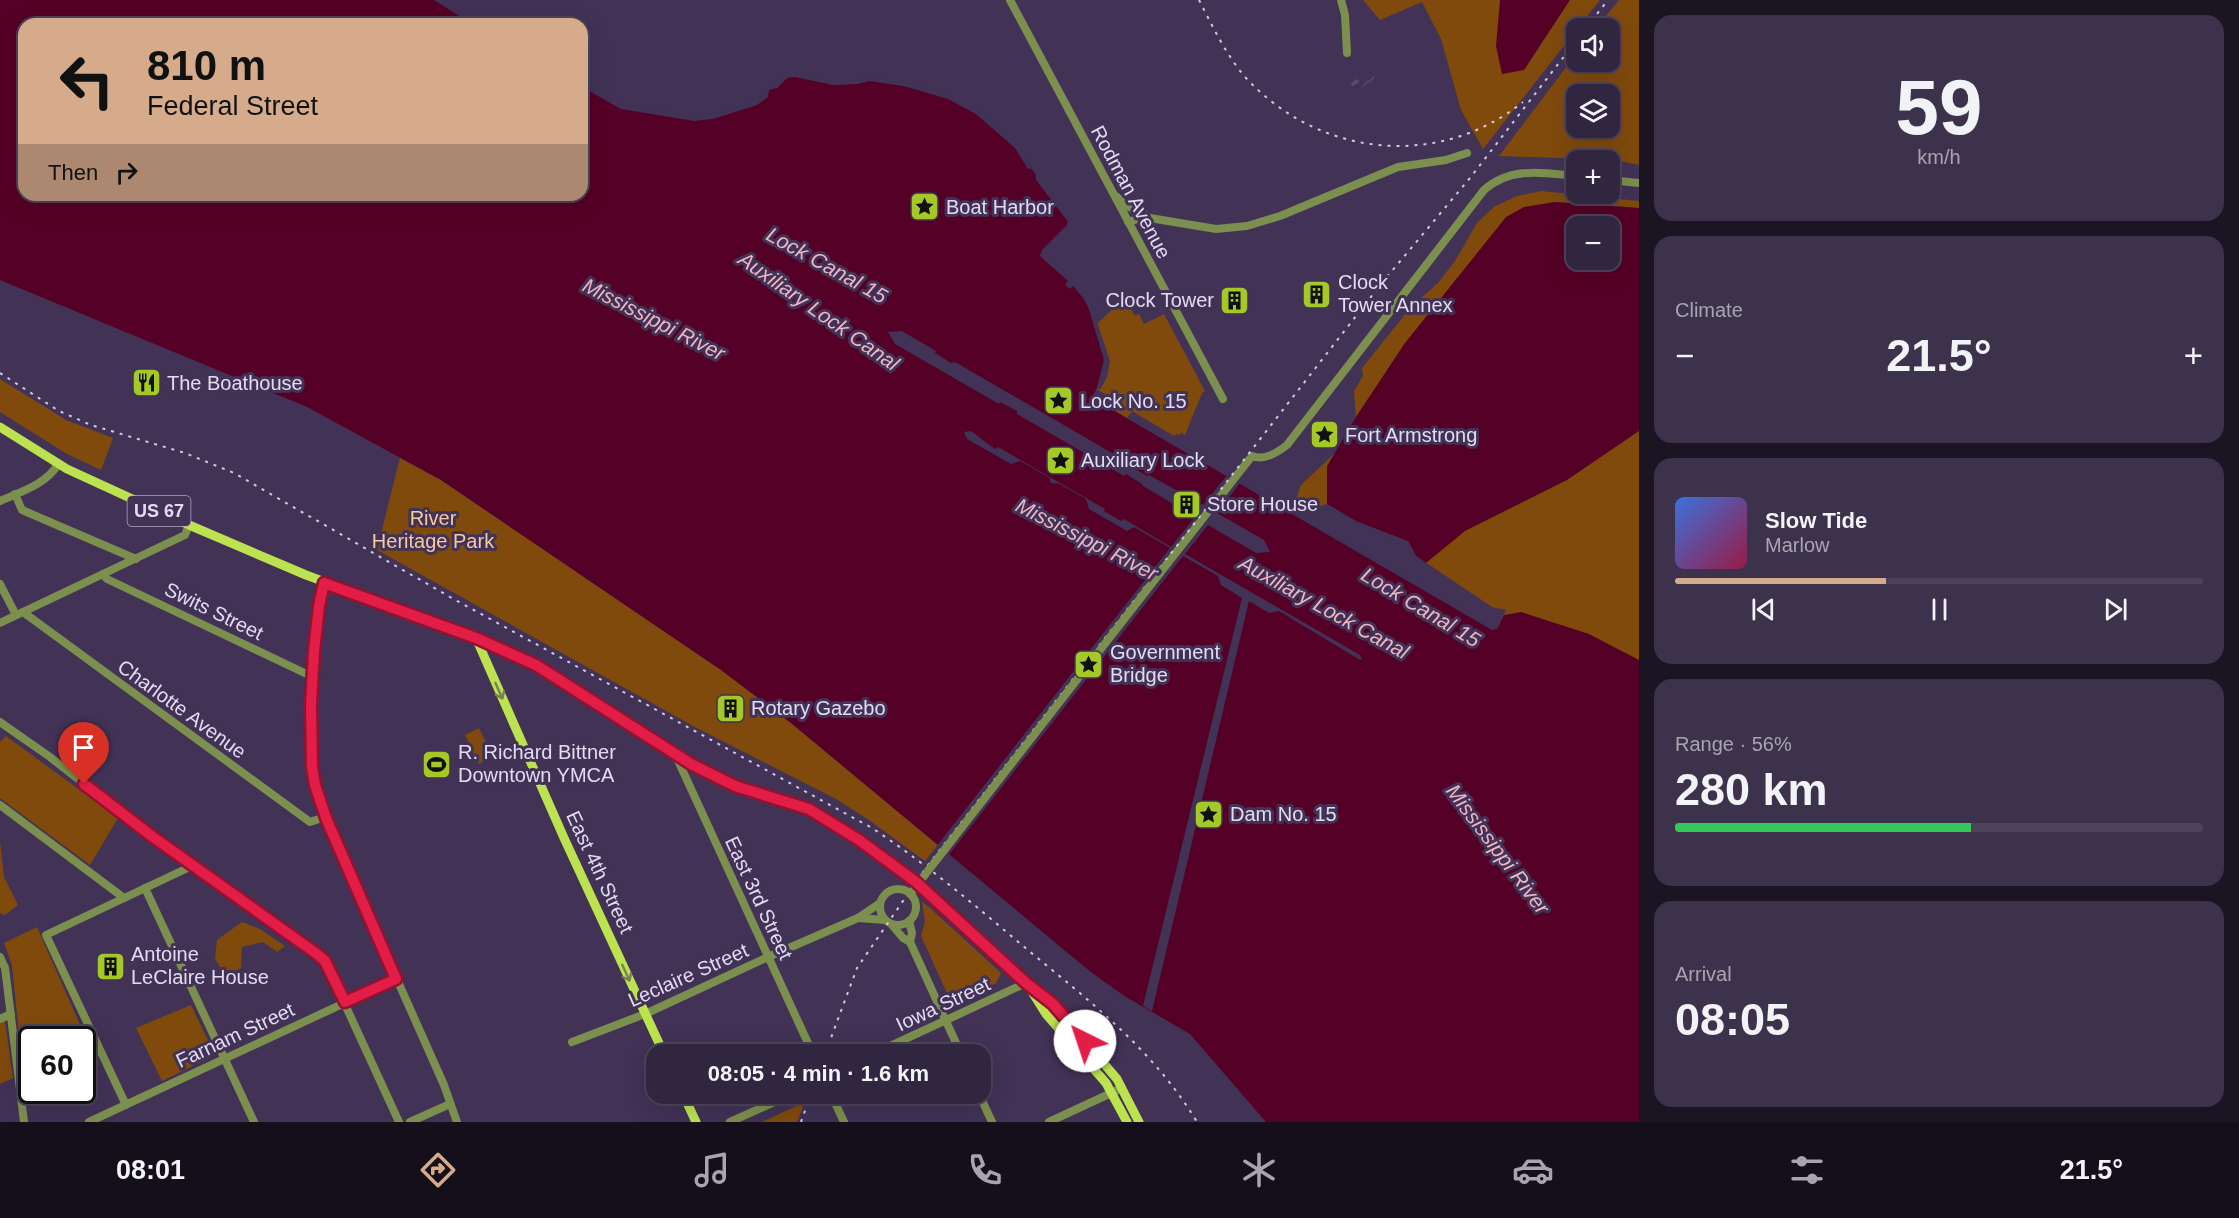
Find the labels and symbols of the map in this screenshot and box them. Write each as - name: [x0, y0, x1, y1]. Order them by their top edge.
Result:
- street label: Rodman Avenue: [1087, 122, 1175, 262]
- place icon: Boat Harbor: [909, 191, 941, 223]
- place label: Boat Harbor: [946, 196, 1054, 218]
- water label: Lock Canal 15: [763, 222, 892, 308]
- water label: Auxiliary Lock Canal: [733, 246, 905, 376]
- place label: Clock Tower Annex: [1338, 271, 1453, 316]
- water label: Mississippi River: [579, 273, 730, 365]
- building icon: Clock Tower Annex: [1301, 278, 1333, 310]
- building icon: Clock Tower: [1219, 284, 1251, 316]
- place label: Clock Tower: [1105, 289, 1214, 311]
- restaurant icon: The Boathouse: [130, 367, 162, 399]
- place label: The Boathouse: [167, 372, 303, 394]
- place icon: Lock No. 15: [1043, 385, 1075, 417]
- place label: Lock No. 15: [1080, 390, 1187, 412]
- place icon: Fort Armstrong: [1308, 419, 1340, 451]
- place label: Fort Armstrong: [1345, 424, 1477, 446]
- place icon: Auxiliary Lock: [1044, 444, 1076, 476]
- place label: Auxiliary Lock: [1081, 449, 1205, 471]
- building icon: Store House: [1170, 488, 1202, 520]
- water label: Mississippi River: [1012, 493, 1163, 585]
- place label: Store House: [1207, 493, 1318, 515]
- road number: US 67: [128, 496, 190, 526]
- park label: River Heritage Park: [372, 507, 495, 552]
- water label: Auxiliary Lock Canal: [1233, 550, 1414, 664]
- water label: Lock Canal 15: [1358, 563, 1485, 652]
- street label: Swits Street: [161, 578, 267, 644]
- place label: Government Bridge: [1110, 641, 1220, 686]
- place icon: Government Bridge: [1073, 648, 1105, 680]
- street label: Charlotte Avenue: [114, 655, 250, 763]
- one-way arrow: [494, 682, 506, 700]
- building icon: Rotary Gazebo: [714, 692, 746, 724]
- place label: Rotary Gazebo: [751, 697, 886, 719]
- pin: [58, 722, 109, 784]
- place label: R. Richard Bittner Downtown YMCA: [458, 741, 616, 786]
- sports icon: R. Richard Bittner Downtown YMCA: [421, 748, 453, 780]
- water label: Mississippi River: [1442, 780, 1555, 919]
- place icon: Dam No. 15: [1193, 798, 1225, 830]
- place label: Dam No. 15: [1230, 803, 1337, 825]
- street label: East 4th Street: [562, 807, 638, 937]
- street label: East 3rd Street: [721, 833, 797, 963]
- street label: Leclaire Street: [625, 939, 752, 1011]
- place label: Antoine LeClaire House: [131, 943, 269, 988]
- building icon: Antoine LeClaire House: [94, 950, 126, 982]
- one-way arrow: [621, 963, 632, 981]
- street label: Iowa Street: [893, 972, 994, 1035]
- street label: Farnam Street: [172, 998, 298, 1072]
- position arrow: [1053, 1009, 1117, 1073]
- speed limit sign: 60: [18, 1026, 96, 1104]

